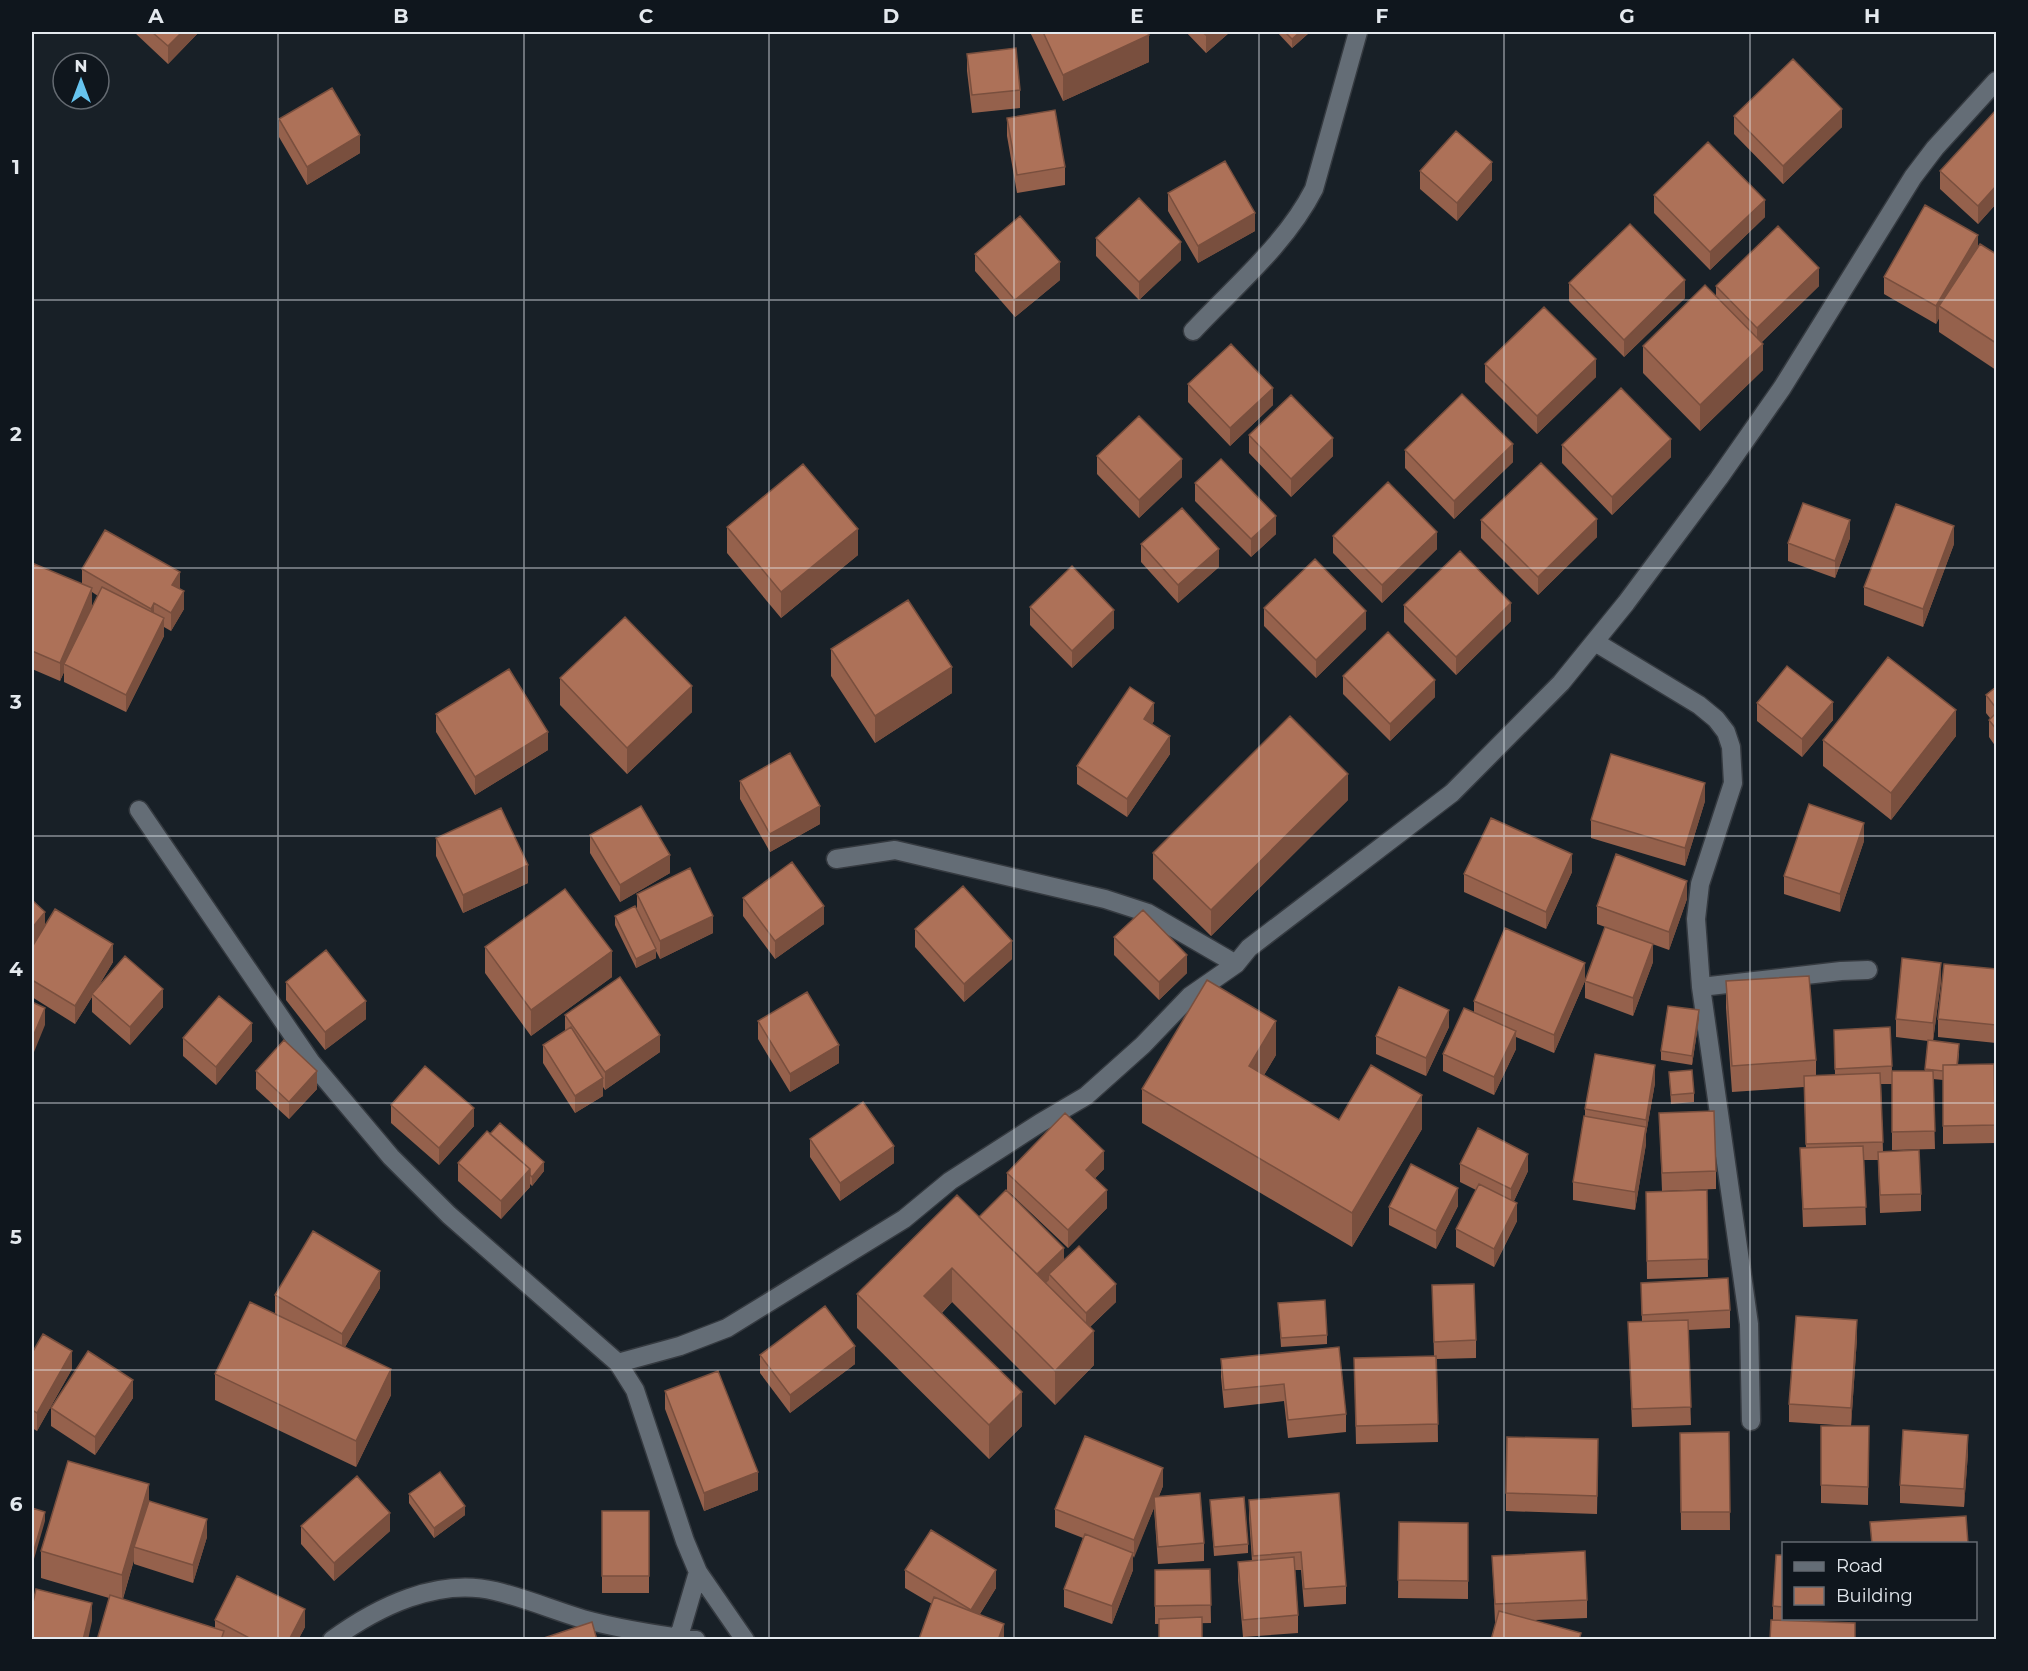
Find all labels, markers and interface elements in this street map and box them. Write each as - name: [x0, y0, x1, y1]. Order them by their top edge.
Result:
- text: A: [147, 4, 164, 28]
- text: B: [393, 4, 409, 28]
- text: C: [639, 4, 654, 28]
- text: D: [883, 4, 899, 28]
- text: E: [1130, 4, 1144, 28]
- text: F: [1376, 4, 1389, 28]
- text: G: [1619, 4, 1635, 28]
- text: H: [1864, 4, 1880, 28]
- north arrow: [51, 51, 111, 111]
- text: N: [75, 57, 87, 76]
- text: 1: [12, 155, 20, 179]
- text: 2: [10, 422, 22, 446]
- text: 3: [9, 690, 22, 714]
- text: 4: [9, 957, 23, 981]
- text: 5: [10, 1225, 22, 1249]
- text: 6: [10, 1492, 23, 1516]
- legend: [1782, 1542, 1977, 1620]
- text: Road: [1836, 1555, 1883, 1577]
- text: Building: [1836, 1585, 1913, 1607]

